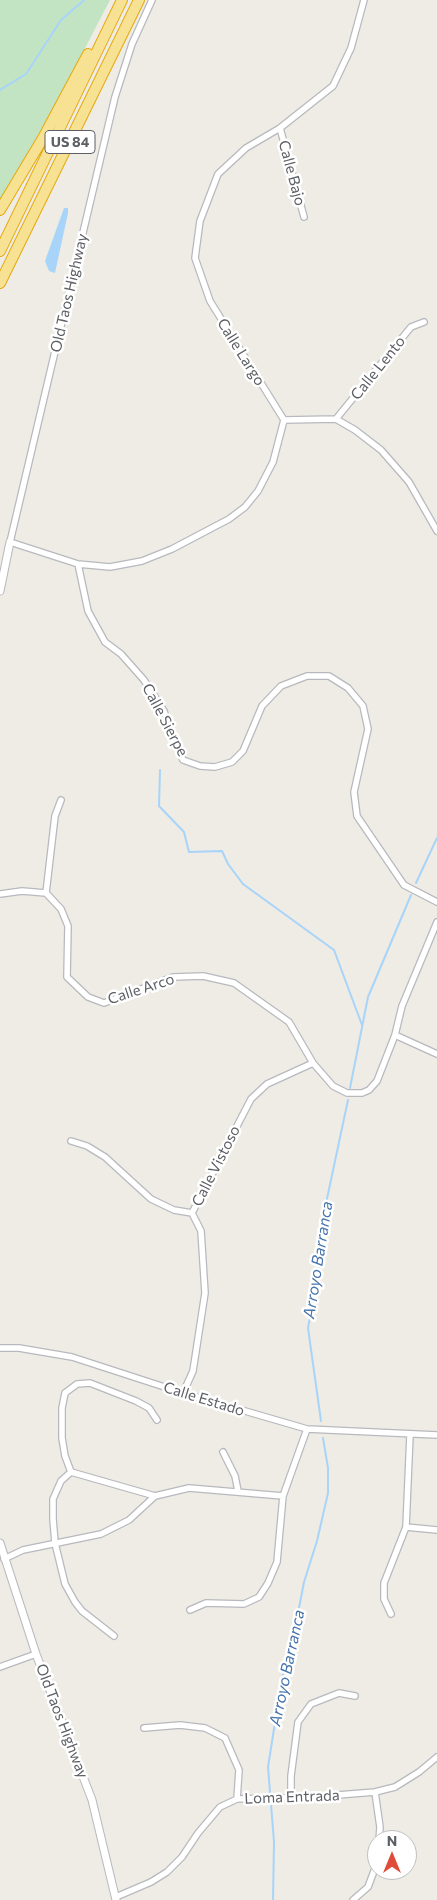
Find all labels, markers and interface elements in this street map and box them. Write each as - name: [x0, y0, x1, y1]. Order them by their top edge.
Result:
- road number: US 84: [45, 130, 95, 154]
- street label: Calle Bajo: [275, 138, 309, 208]
- street label: Old Taos Highway: [47, 232, 91, 354]
- street label: Calle Largo: [213, 315, 269, 389]
- street label: Calle Lento: [347, 333, 409, 403]
- street label: Calle Sierpe: [138, 681, 192, 759]
- street label: Calle Arco: [105, 970, 177, 1008]
- street label: Calle Vistoso: [188, 1123, 244, 1209]
- water label: Arroyo Barranca: [299, 1200, 337, 1320]
- street label: Calle Estado: [161, 1378, 247, 1420]
- water label: Arroyo Barranca: [265, 1608, 309, 1728]
- street label: Old Taos Highway: [32, 1661, 92, 1781]
- street label: Loma Entrada: [244, 1786, 340, 1808]
- north arrow: [367, 1830, 417, 1880]
- text: N: [387, 1832, 397, 1849]

